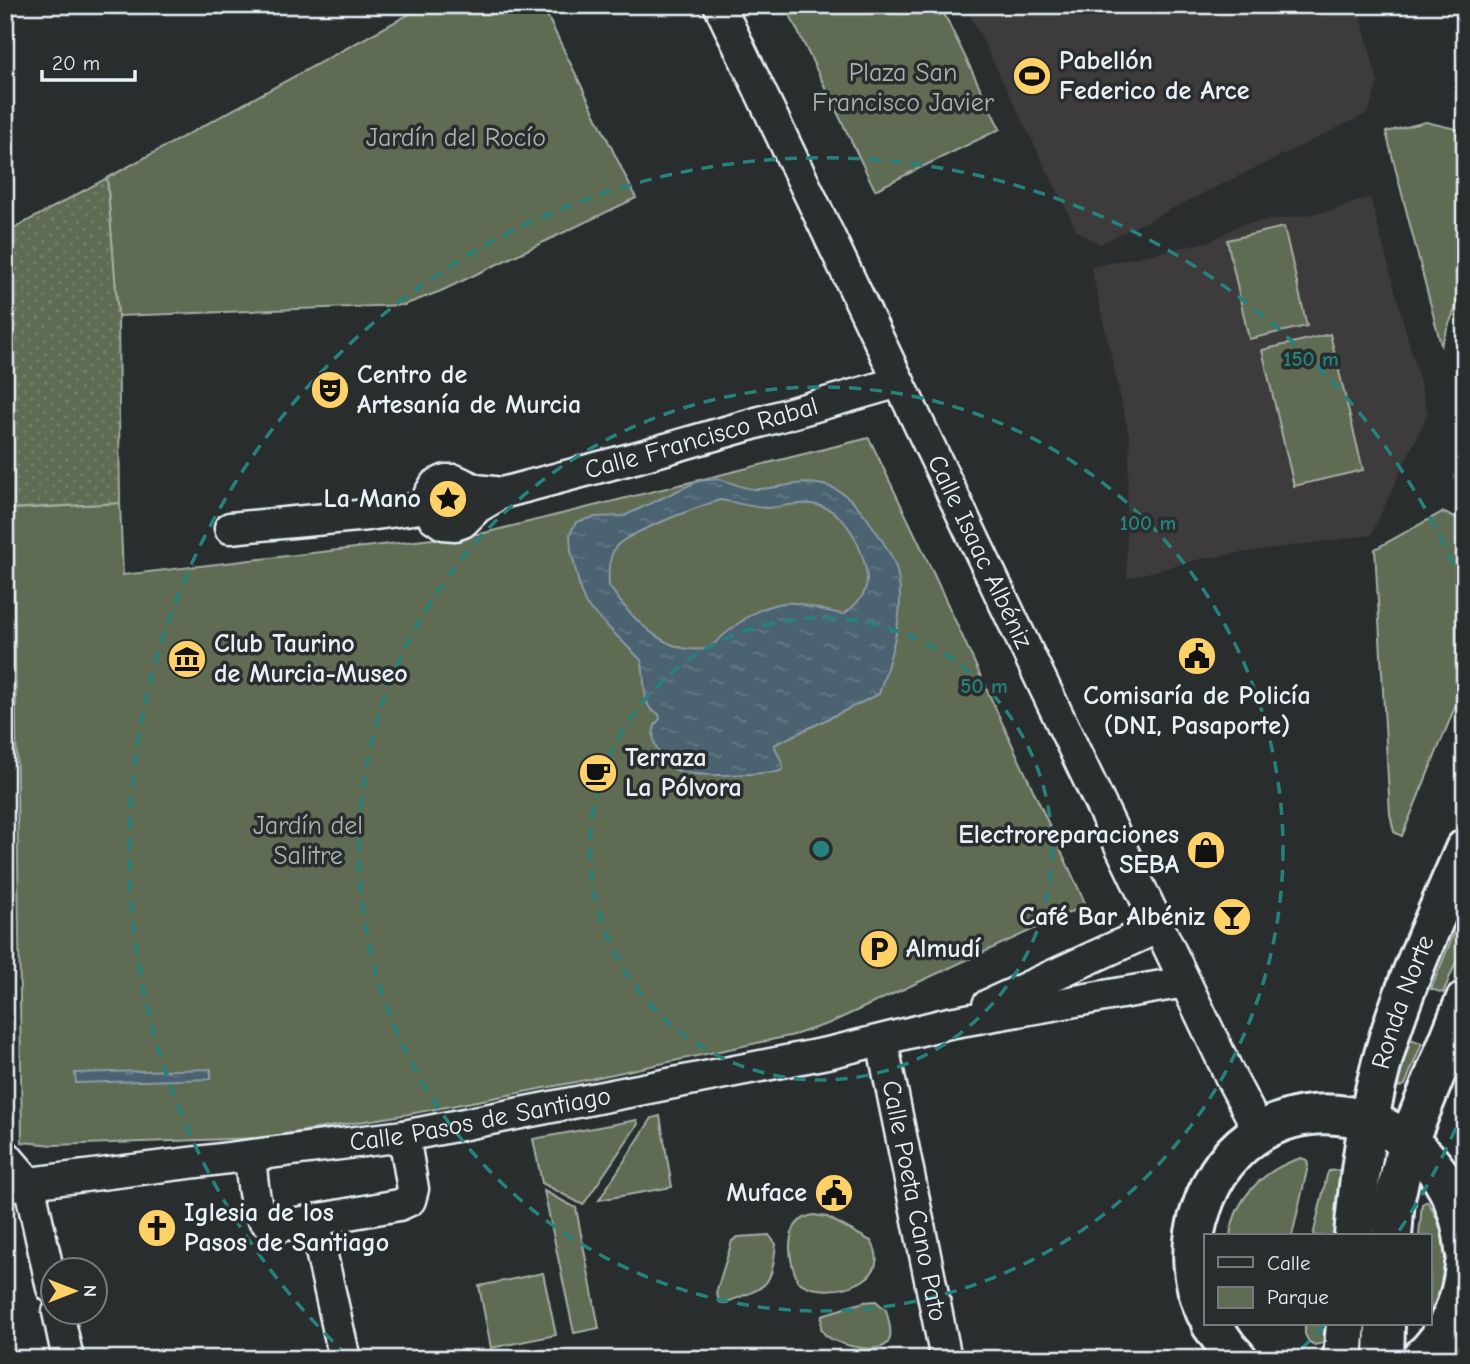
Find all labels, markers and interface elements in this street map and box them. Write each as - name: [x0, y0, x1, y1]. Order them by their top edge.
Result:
- scale bar: [42, 38, 135, 82]
- place label: Pabellón Federico de Arce: [1059, 46, 1250, 106]
- text: 20 m: [52, 51, 100, 75]
- sports icon: Pabellón Federico de Arce: [1011, 55, 1053, 97]
- park label: Plaza San Francisco Javier: [812, 58, 995, 118]
- park label: Jardín del Rocío: [366, 123, 546, 153]
- text: 150 m: [1283, 347, 1339, 371]
- place label: Centro de Artesanía de Murcia: [357, 360, 581, 420]
- theatre icon: Centro de Artesanía de Murcia: [309, 369, 351, 411]
- street label: Calle Francisco Rabal: [582, 391, 822, 485]
- street label: Calle Isaac Albéniz: [921, 450, 1039, 654]
- place icon: La Mano: [427, 478, 469, 520]
- place label: La Mano: [323, 484, 421, 514]
- text: 100 m: [1120, 511, 1176, 535]
- place label: Club Taurino de Murcia-Museo: [214, 629, 408, 689]
- public building icon: Comisaría de Policía (DNI, Pasaporte): [1176, 635, 1218, 677]
- museum icon: Club Taurino de Murcia-Museo: [166, 638, 208, 680]
- text: 50 m: [960, 674, 1008, 698]
- place label: Comisaría de Policía (DNI, Pasaporte): [1083, 681, 1311, 741]
- place label: Terraza La Pólvora: [625, 743, 742, 803]
- cafe icon: Terraza La Pólvora: [577, 752, 619, 794]
- park label: Jardín del Salitre: [253, 811, 363, 871]
- place label: Electroreparaciones SEBA: [958, 820, 1180, 880]
- shop icon: Electroreparaciones SEBA: [1185, 829, 1227, 871]
- centre of rings: [809, 837, 833, 861]
- bar icon: Café Bar Albéniz: [1211, 896, 1253, 938]
- place label: Café Bar Albéniz: [1019, 902, 1205, 932]
- parking icon: Almudí: [858, 928, 900, 970]
- street label: Ronda Norte: [1366, 931, 1441, 1072]
- place label: Almudí: [906, 934, 981, 964]
- street label: Calle Poeta Cano Pato: [875, 1078, 953, 1324]
- street label: Calle Pasos de Santiago: [348, 1081, 613, 1158]
- public building icon: Muface: [813, 1172, 855, 1214]
- place label: Muface: [727, 1178, 807, 1208]
- place label: Iglesia de los Pasos de Santiago: [184, 1198, 389, 1258]
- church icon: Iglesia de los Pasos de Santiago: [136, 1207, 178, 1249]
- legend: [1204, 1234, 1432, 1326]
- text: Calle: [1267, 1251, 1310, 1275]
- north arrow: [38, 1256, 108, 1326]
- text: N: [79, 1285, 101, 1297]
- text: Parque: [1267, 1285, 1329, 1309]

